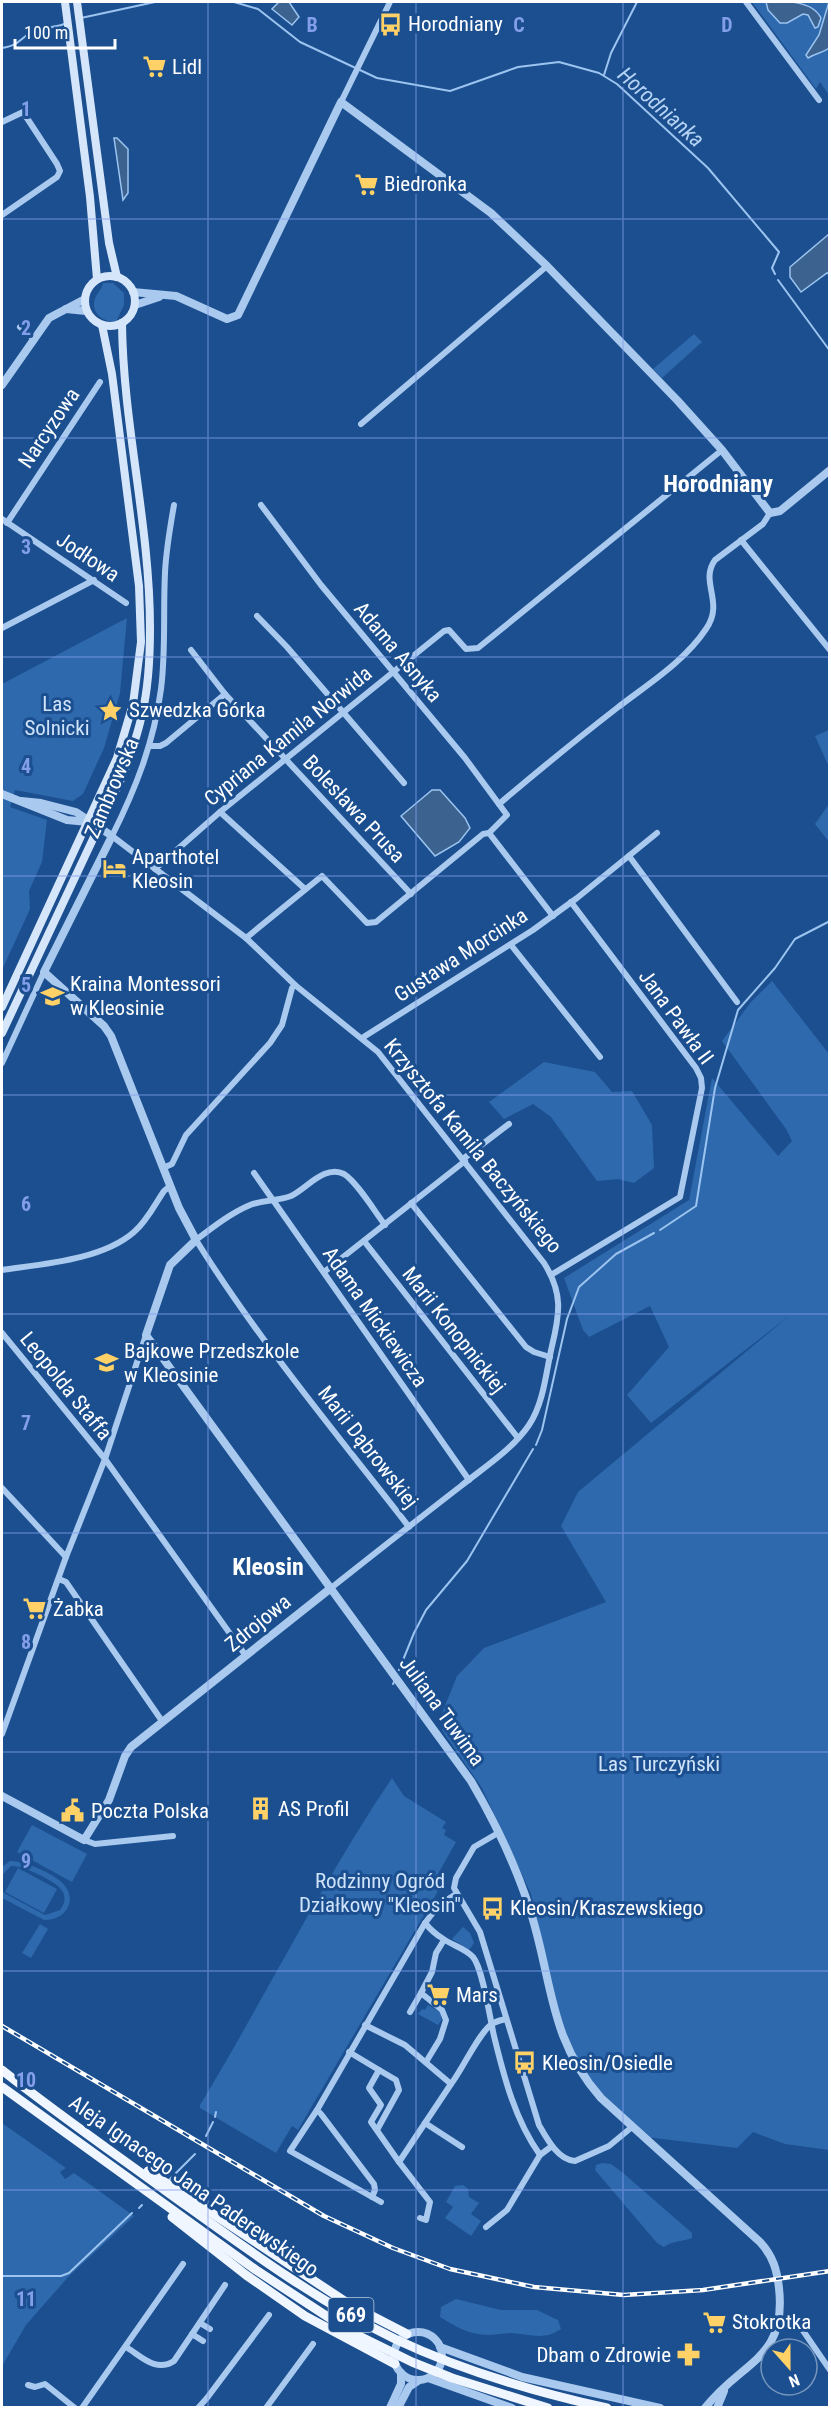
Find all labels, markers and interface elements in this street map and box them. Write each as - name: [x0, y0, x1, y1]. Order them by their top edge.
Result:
- bus stop icon: Horodniany: [377, 11, 403, 37]
- scale bar: [15, 12, 116, 50]
- place label: Horodniany: [408, 12, 503, 36]
- text: B: [306, 13, 318, 37]
- text: C: [513, 13, 525, 37]
- text: D: [721, 13, 733, 37]
- text: 100 m: [24, 22, 68, 43]
- supermarket icon: Lidl: [141, 54, 167, 80]
- place label: Lidl: [172, 55, 202, 79]
- water label: Horodnianka: [613, 62, 709, 152]
- text: 1: [21, 97, 31, 121]
- supermarket icon: Biedronka: [353, 171, 379, 197]
- place label: Biedronka: [384, 172, 467, 196]
- text: 2: [21, 316, 31, 340]
- street label: Narcyzowa: [14, 384, 84, 472]
- district label: Horodniany: [663, 470, 773, 498]
- street label: Jodłowa: [52, 527, 124, 587]
- text: 3: [21, 535, 31, 559]
- street label: Adama Asnyka: [349, 597, 447, 707]
- street label: Cypriana Kamila Norwida: [200, 661, 376, 811]
- park label: Las Solnicki: [24, 692, 90, 740]
- place icon: Szwedzka Górka: [98, 697, 124, 723]
- place label: Szwedzka Górka: [129, 698, 265, 722]
- street label: Zambrowska: [80, 734, 144, 842]
- street label: Bolesława Prusa: [298, 750, 410, 868]
- text: 4: [21, 754, 31, 778]
- place label: Aparthotel Kleosin: [132, 845, 219, 893]
- hotel icon: Aparthotel Kleosin: [101, 856, 127, 882]
- street label: Gustawa Morcinka: [390, 903, 532, 1007]
- street label: Jana Pawła II: [634, 965, 718, 1069]
- place label: Kraina Montessori w Kleosinie: [70, 972, 221, 1020]
- text: 5: [21, 973, 31, 997]
- school or university icon: Kraina Montessori w Kleosinie: [39, 983, 65, 1009]
- street label: Krzysztofa Kamila Baczyńskiego: [379, 1034, 567, 1258]
- text: 6: [21, 1192, 31, 1216]
- street label: Adama Mickiewicza: [318, 1242, 432, 1392]
- street label: Marii Konopnickiej: [397, 1262, 511, 1398]
- street label: Leopolda Staffa: [15, 1327, 117, 1445]
- place label: Bajkowe Przedszkole w Kleosinie: [124, 1339, 300, 1387]
- school or university icon: Bajkowe Przedszkole w Kleosinie: [93, 1350, 119, 1376]
- street label: Marii Dąbrowskiej: [313, 1381, 423, 1513]
- text: 7: [21, 1411, 31, 1435]
- district label: Kleosin: [232, 1553, 304, 1581]
- street label: Zdrojowa: [221, 1589, 295, 1657]
- supermarket icon: Żabka: [22, 1596, 48, 1622]
- place label: Żabka: [53, 1597, 104, 1621]
- text: 8: [21, 1630, 31, 1654]
- street label: Juliana Tuwima: [394, 1652, 490, 1770]
- park label: Las Turczyński: [598, 1752, 720, 1776]
- building icon: AS Profil: [247, 1796, 273, 1822]
- place label: AS Profil: [278, 1797, 349, 1821]
- public building icon: Poczta Polska: [60, 1798, 86, 1824]
- place label: Poczta Polska: [91, 1799, 209, 1823]
- text: 9: [21, 1849, 31, 1873]
- park label: Rodzinny Ogród Działkowy "Kleosin": [299, 1869, 461, 1917]
- bus stop icon: Kleosin/Kraszewskiego: [479, 1895, 505, 1921]
- place label: Kleosin/Kraszewskiego: [510, 1896, 703, 1920]
- supermarket icon: Mars: [425, 1982, 451, 2008]
- place label: Mars: [456, 1983, 498, 2007]
- bus stop icon: Kleosin/Osiedle: [511, 2050, 537, 2076]
- place label: Kleosin/Osiedle: [542, 2051, 673, 2075]
- text: 10: [16, 2068, 36, 2092]
- street label: Aleja Ignacego Jana Paderewskiego: [65, 2090, 323, 2282]
- text: 11: [16, 2287, 36, 2311]
- road number: 669: [328, 2298, 374, 2332]
- supermarket icon: Stokrotka: [701, 2309, 727, 2335]
- place label: Stokrotka: [732, 2310, 811, 2334]
- north arrow: [759, 2337, 819, 2397]
- pharmacy icon: Dbam o Zdrowie: [676, 2342, 702, 2368]
- place label: Dbam o Zdrowie: [536, 2343, 671, 2367]
- text: N: [786, 2370, 802, 2391]

